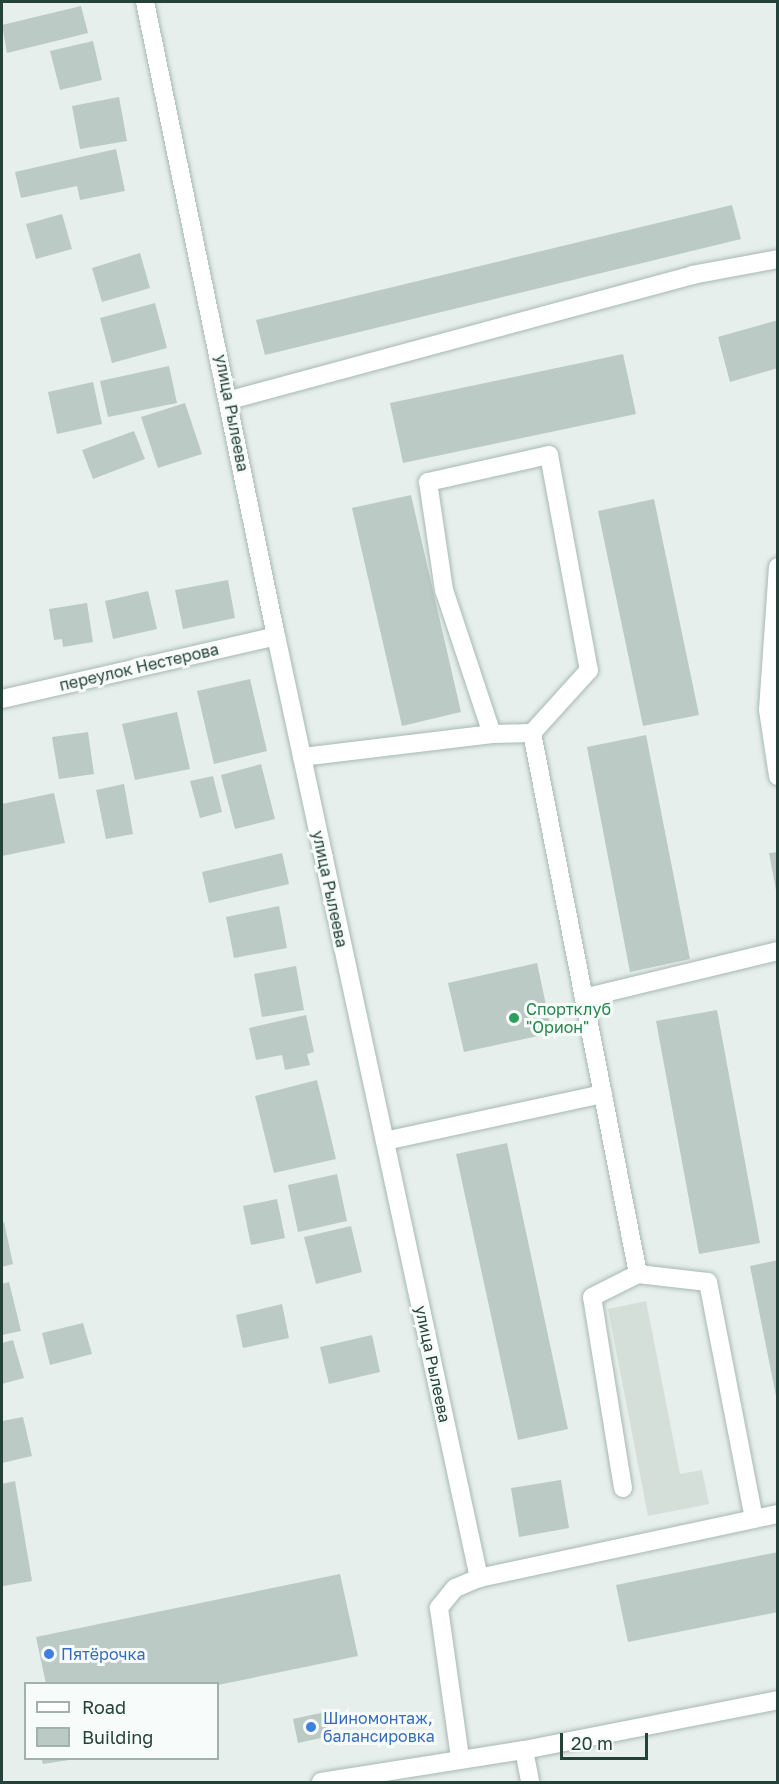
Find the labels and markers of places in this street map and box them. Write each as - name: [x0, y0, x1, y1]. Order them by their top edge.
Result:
- place label: Спортклуб "Орион": [526, 999, 611, 1037]
- marker: Спортклуб "Орион": [507, 1011, 521, 1025]
- place label: Пятёрочка: [61, 1644, 145, 1664]
- marker: Пятёрочка: [42, 1647, 56, 1661]
- place label: Шиномонтаж, балансировка: [323, 1708, 435, 1746]
- marker: Шиномонтаж, балансировка: [304, 1720, 318, 1734]

